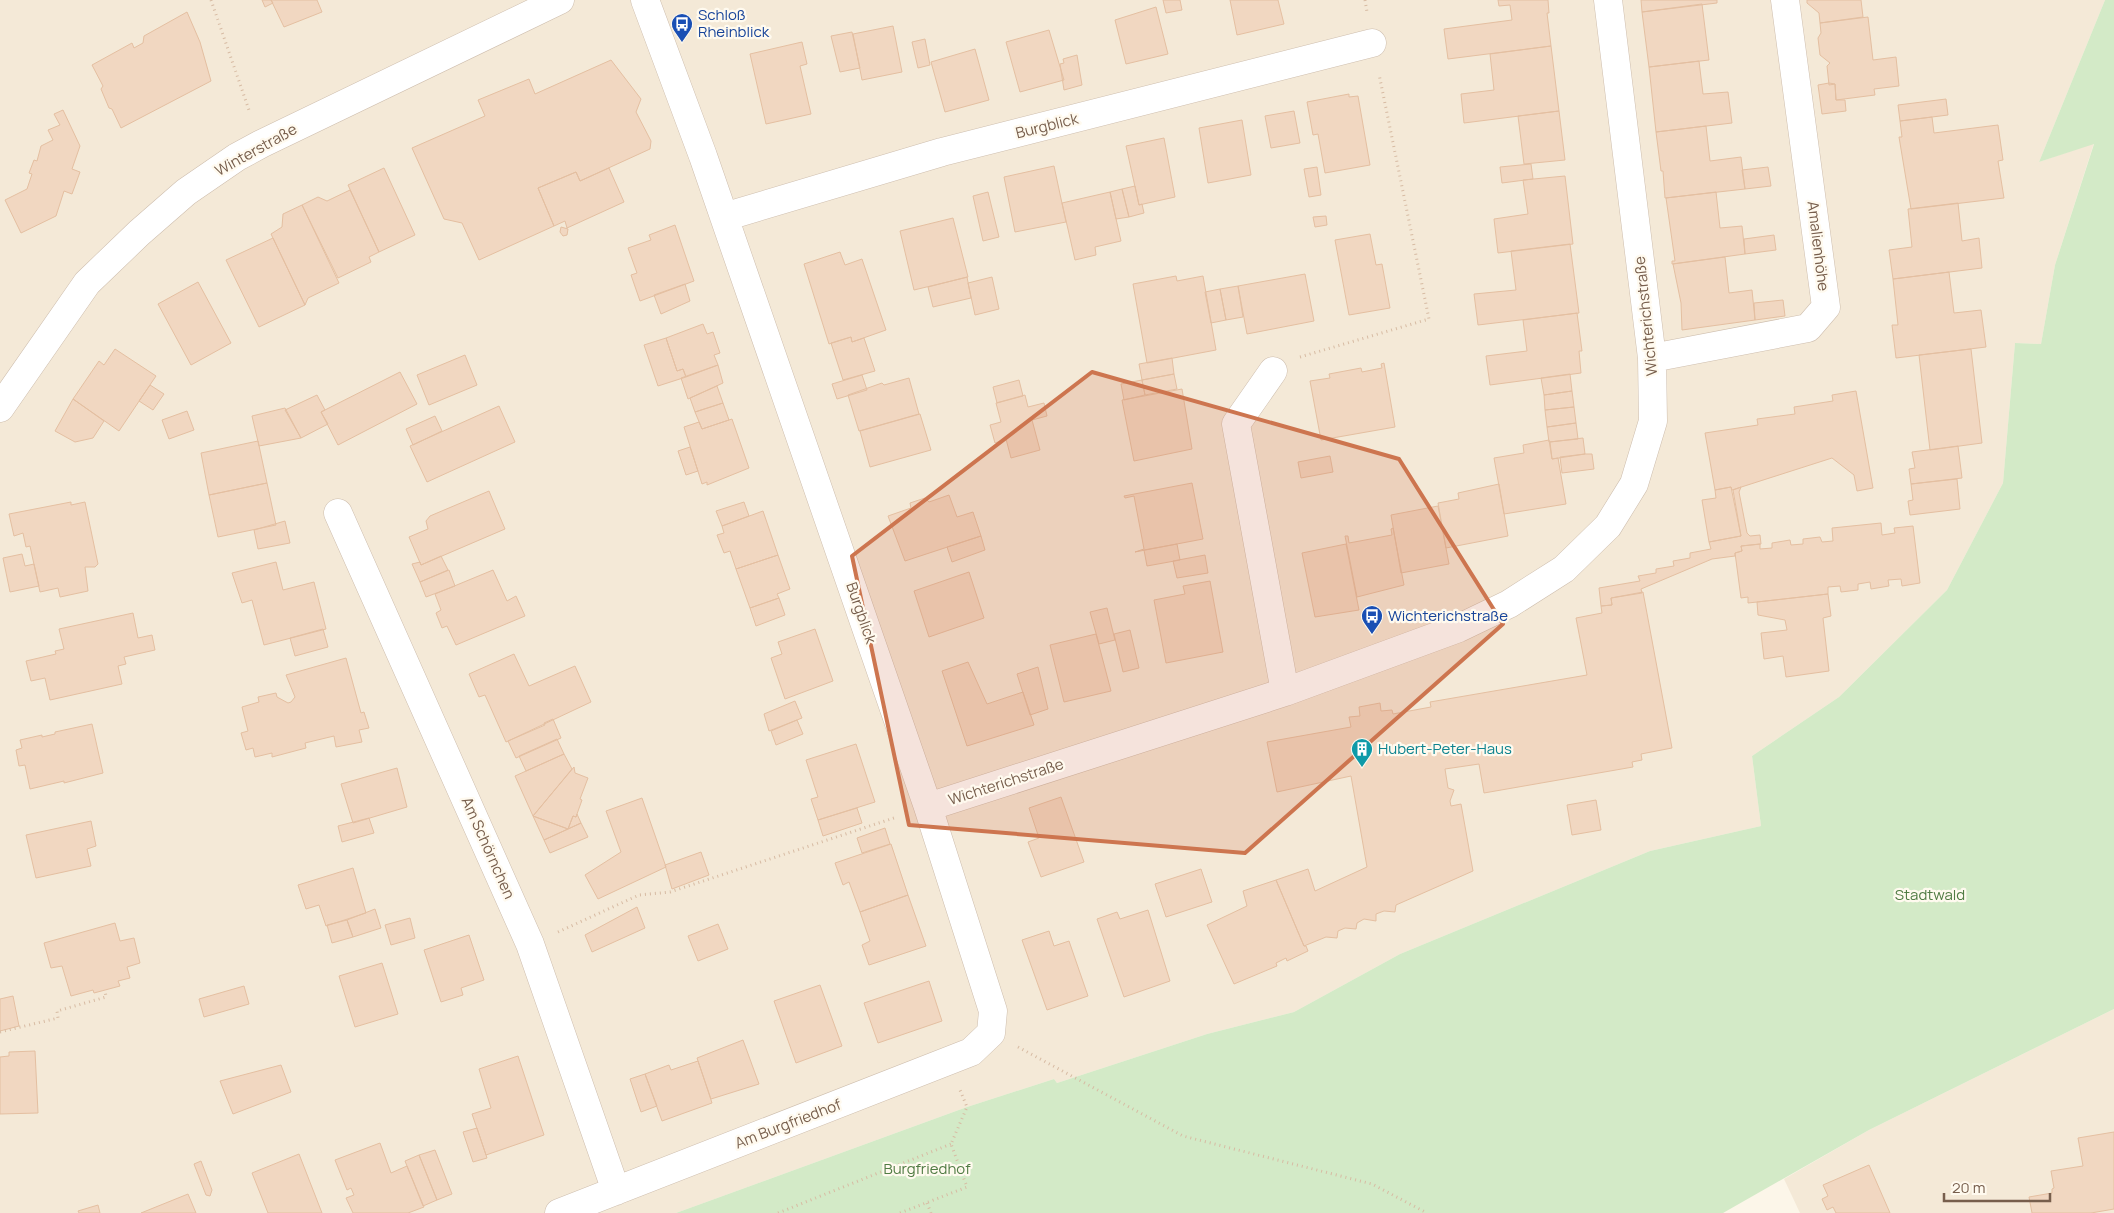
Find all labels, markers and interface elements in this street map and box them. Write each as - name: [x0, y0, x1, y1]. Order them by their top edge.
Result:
- place label: Schloß Rheinblick: [698, 4, 770, 42]
- bus stop icon: Schloß Rheinblick: [670, 12, 694, 43]
- street label: Burgblick: [1013, 107, 1081, 143]
- street label: Winterstraße: [211, 118, 301, 181]
- street label: Amalienhöhe: [1803, 200, 1834, 292]
- street label: Wichterichstraße: [1629, 255, 1662, 377]
- street label: Burgblick: [841, 579, 882, 647]
- bus stop icon: Wichterichstraße: [1360, 604, 1384, 635]
- place label: Wichterichstraße: [1388, 605, 1508, 626]
- building icon: Hubert-Peter-Haus: [1350, 737, 1374, 768]
- place label: Hubert-Peter-Haus: [1378, 738, 1512, 759]
- street label: Wichterichstraße: [945, 753, 1066, 810]
- street label: Am Schörnchen: [457, 794, 520, 902]
- park label: Stadtwald: [1895, 884, 1965, 905]
- street label: Am Burgfriedhof: [732, 1093, 845, 1153]
- park label: Burgfriedhof: [883, 1158, 971, 1179]
- scale bar: [1944, 1170, 2050, 1202]
- text: 20 m: [1952, 1177, 1985, 1198]

